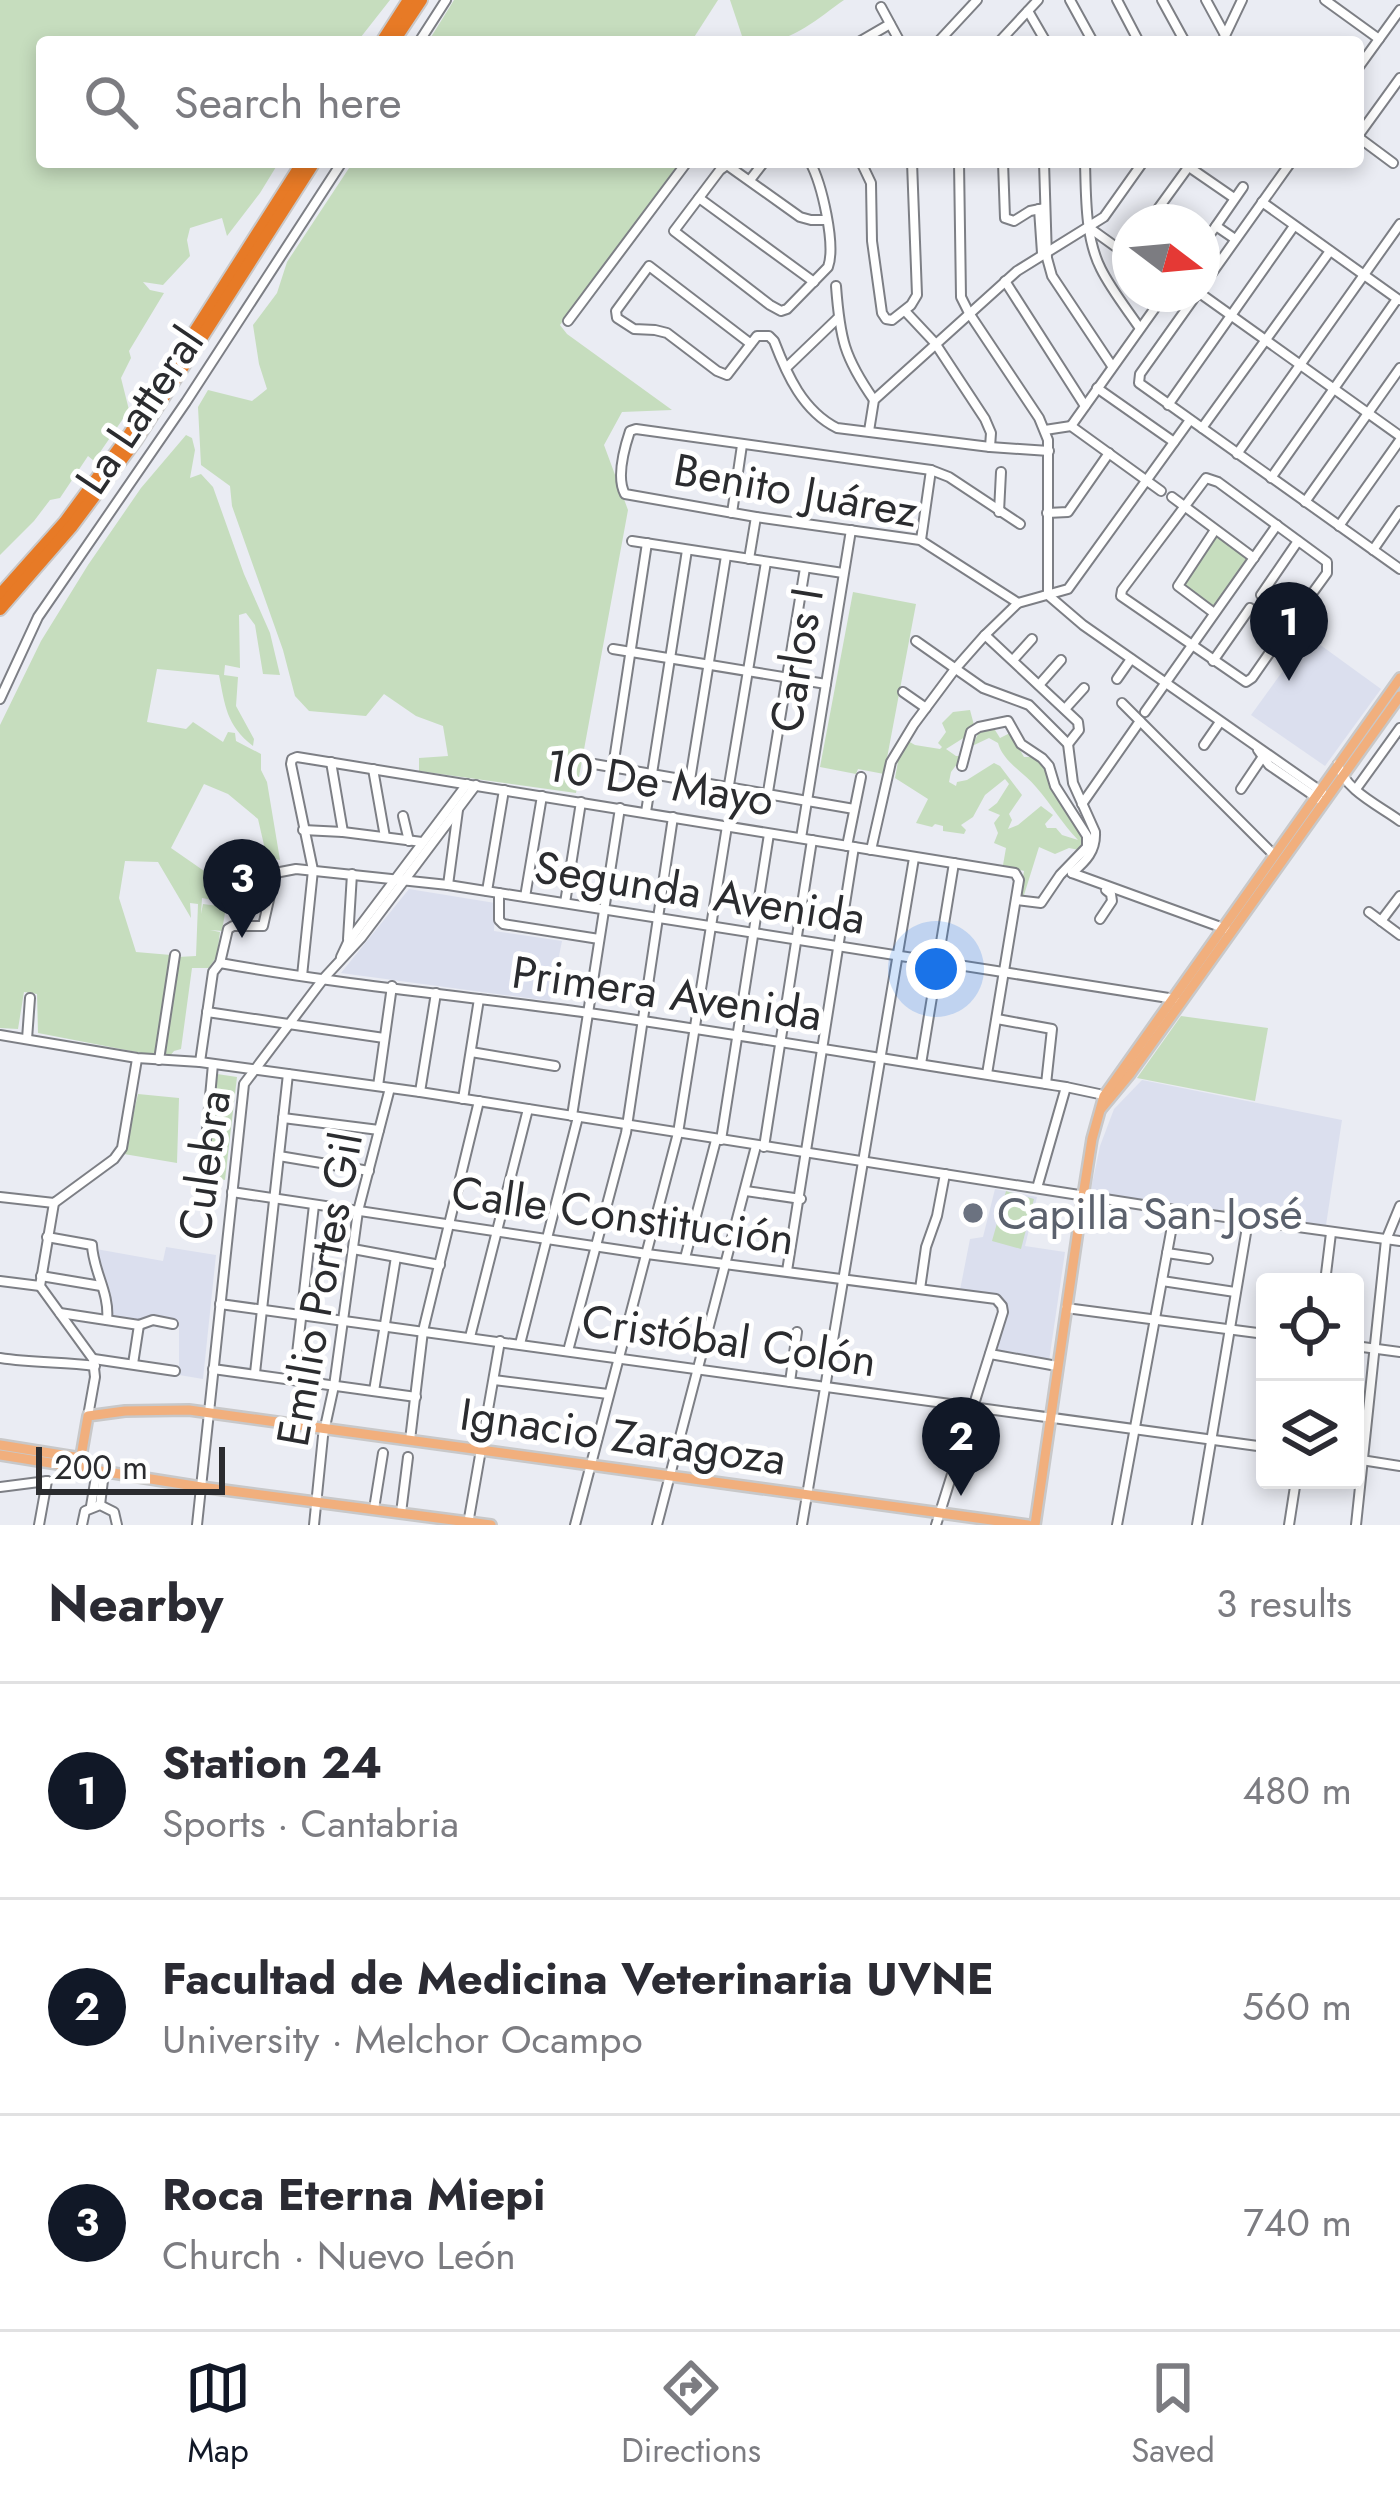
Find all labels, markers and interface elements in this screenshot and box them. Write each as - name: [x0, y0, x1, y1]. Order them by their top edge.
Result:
- search box: [36, 36, 1364, 168]
- icon: search: [78, 69, 144, 135]
- text: Search here: [174, 70, 402, 135]
- north arrow: [1112, 204, 1220, 312]
- street label: La Latteral: [59, 314, 219, 507]
- street label: Benito Juárez: [669, 437, 923, 544]
- pin: 1: [1250, 582, 1328, 681]
- street label: Carlos I: [753, 583, 840, 737]
- street label: 10 De Mayo: [541, 732, 778, 833]
- street label: Segunda Avenida: [530, 834, 870, 951]
- pin: 3: [203, 839, 281, 938]
- your location: [906, 939, 966, 999]
- street label: Primera Avenida: [508, 940, 826, 1047]
- street label: Culebra: [162, 1086, 247, 1244]
- street label: Emilio Portes Gil: [260, 1127, 379, 1451]
- street label: Calle Constitución: [447, 1159, 798, 1272]
- place label: Capilla San José: [997, 1181, 1303, 1246]
- marker: Capilla San José: [960, 1200, 986, 1226]
- map controls: [1256, 1273, 1364, 1489]
- button: locate: [1256, 1273, 1364, 1381]
- street label: Cristóbal Colón: [578, 1288, 880, 1393]
- street label: Ignacio Zaragoza: [456, 1381, 790, 1492]
- button: layers: [1256, 1381, 1364, 1489]
- pin: 2: [922, 1397, 1000, 1496]
- scale bar: [36, 1441, 225, 1494]
- text: 200 m: [54, 1444, 148, 1491]
- text: Nearby: [48, 1566, 223, 1640]
- text: 3 results: [1216, 1575, 1352, 1632]
- text: Station 24: [162, 1730, 382, 1795]
- text: 1: [77, 1762, 97, 1819]
- text: 480 m: [1242, 1762, 1352, 1819]
- text: Sports · Cantabria: [162, 1795, 459, 1852]
- text: Facultad de Medicina Veterinaria UVNE: [162, 1946, 994, 2011]
- text: 2: [74, 1978, 100, 2035]
- text: 560 m: [1242, 1978, 1352, 2035]
- text: University · Melchor Ocampo: [162, 2011, 643, 2068]
- text: Roca Eterna Miepi: [162, 2162, 546, 2227]
- text: 3: [75, 2194, 99, 2251]
- text: 740 m: [1243, 2194, 1352, 2251]
- text: Church · Nuevo León: [162, 2227, 516, 2284]
- tab: Map: [185, 2355, 251, 2474]
- tab: Directions: [621, 2355, 761, 2474]
- tab: Saved: [1131, 2355, 1215, 2474]

